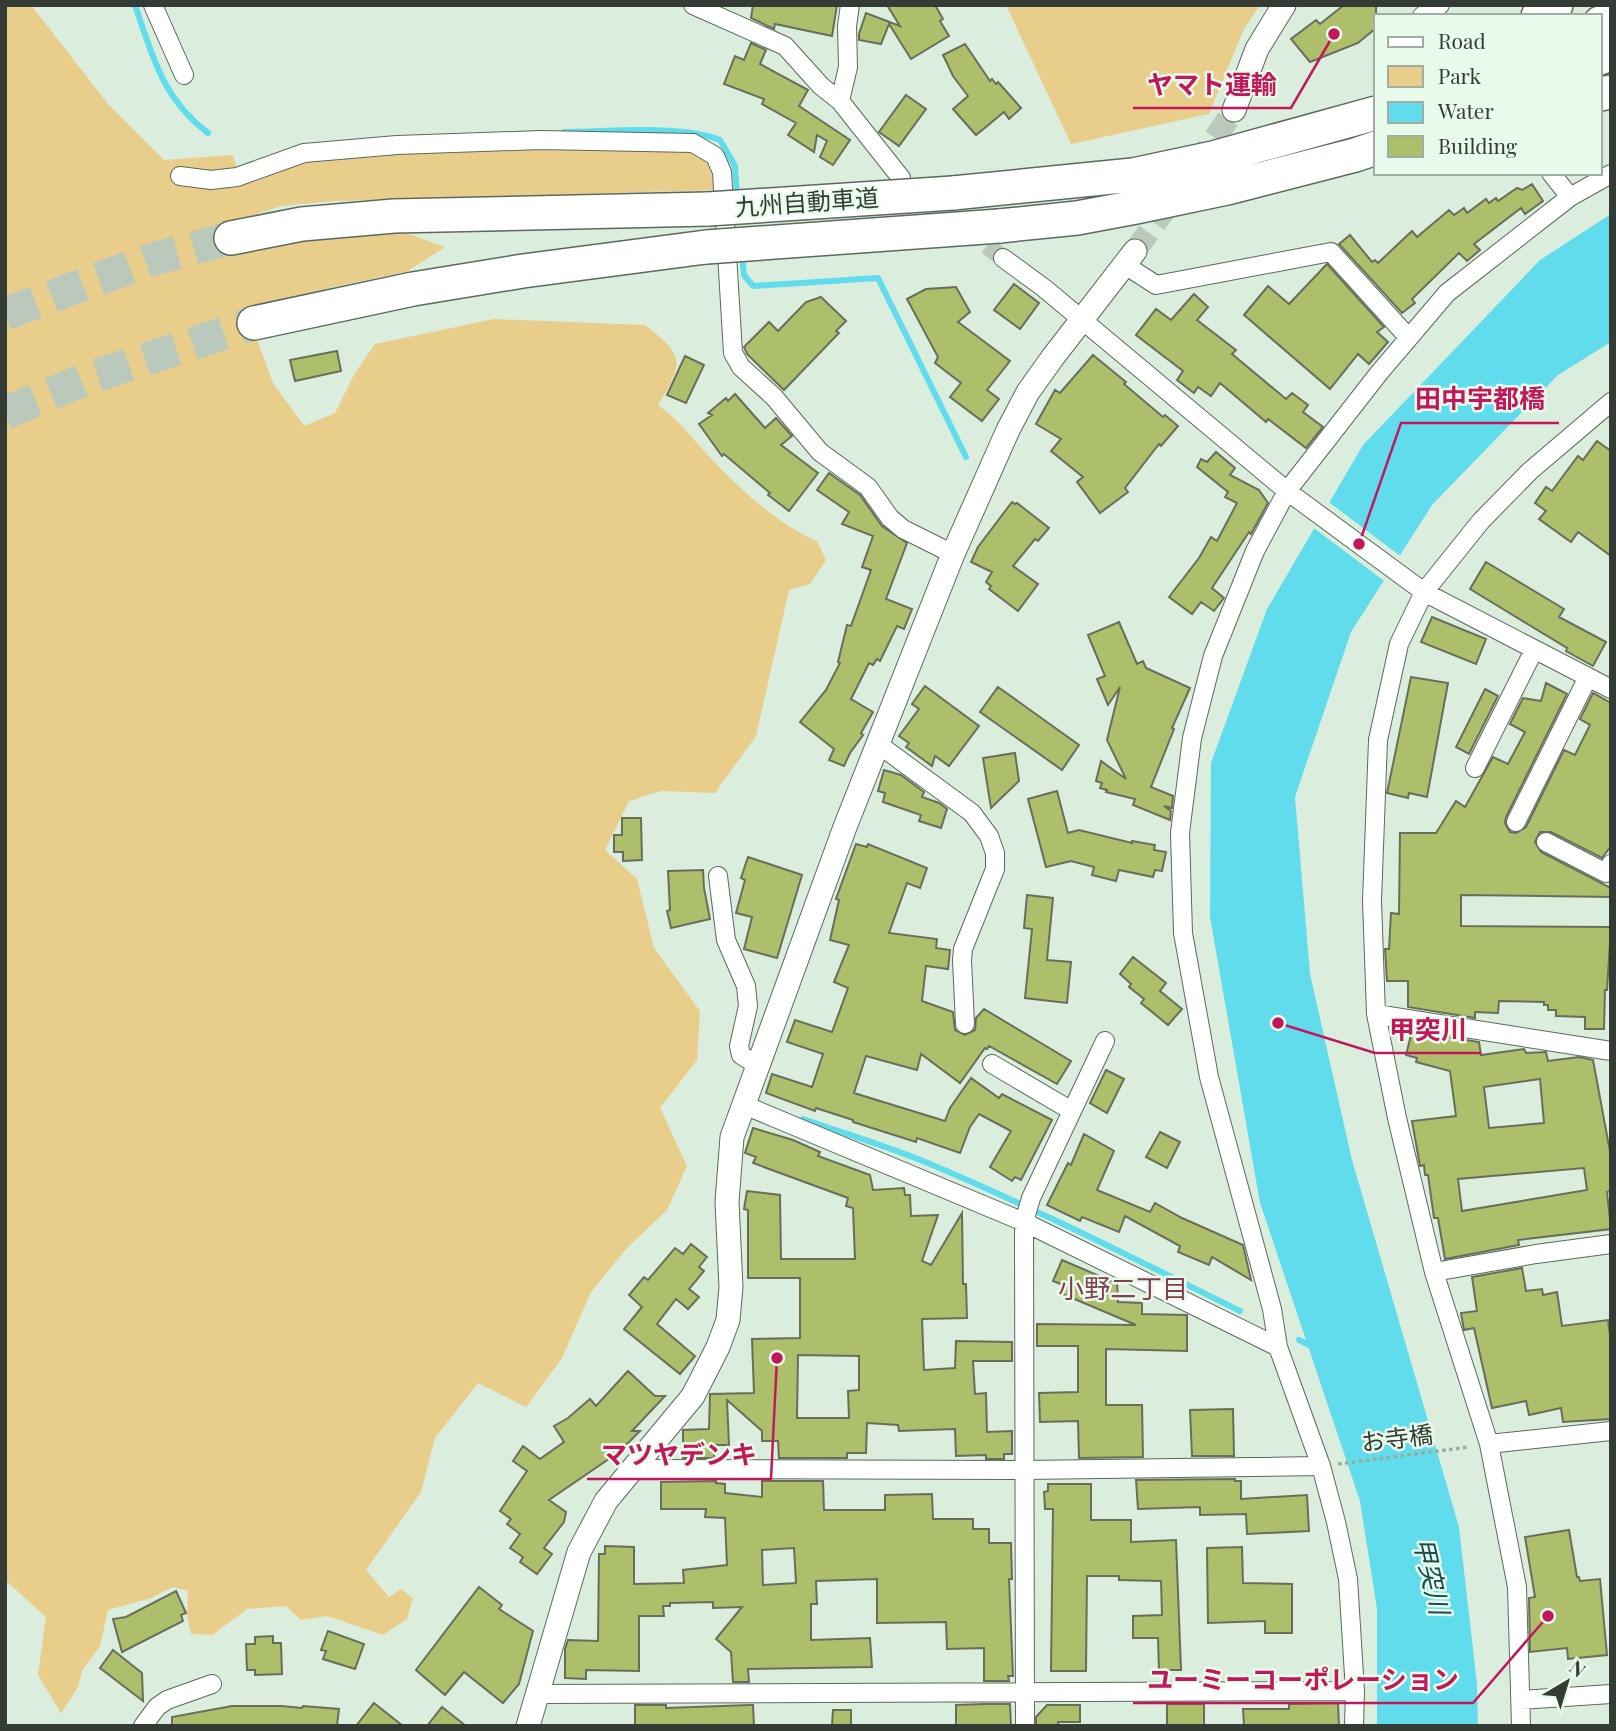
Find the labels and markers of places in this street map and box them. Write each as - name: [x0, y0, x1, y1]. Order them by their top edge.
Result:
- callout: ヤマト運輸: [1133, 61, 1291, 108]
- callout: 田中宇都橋: [1401, 376, 1559, 423]
- callout: 甲突川: [1375, 1006, 1481, 1053]
- callout: マツヤデンキ: [587, 1432, 771, 1479]
- callout: ユーミーコーポレーション: [1133, 1656, 1473, 1703]

